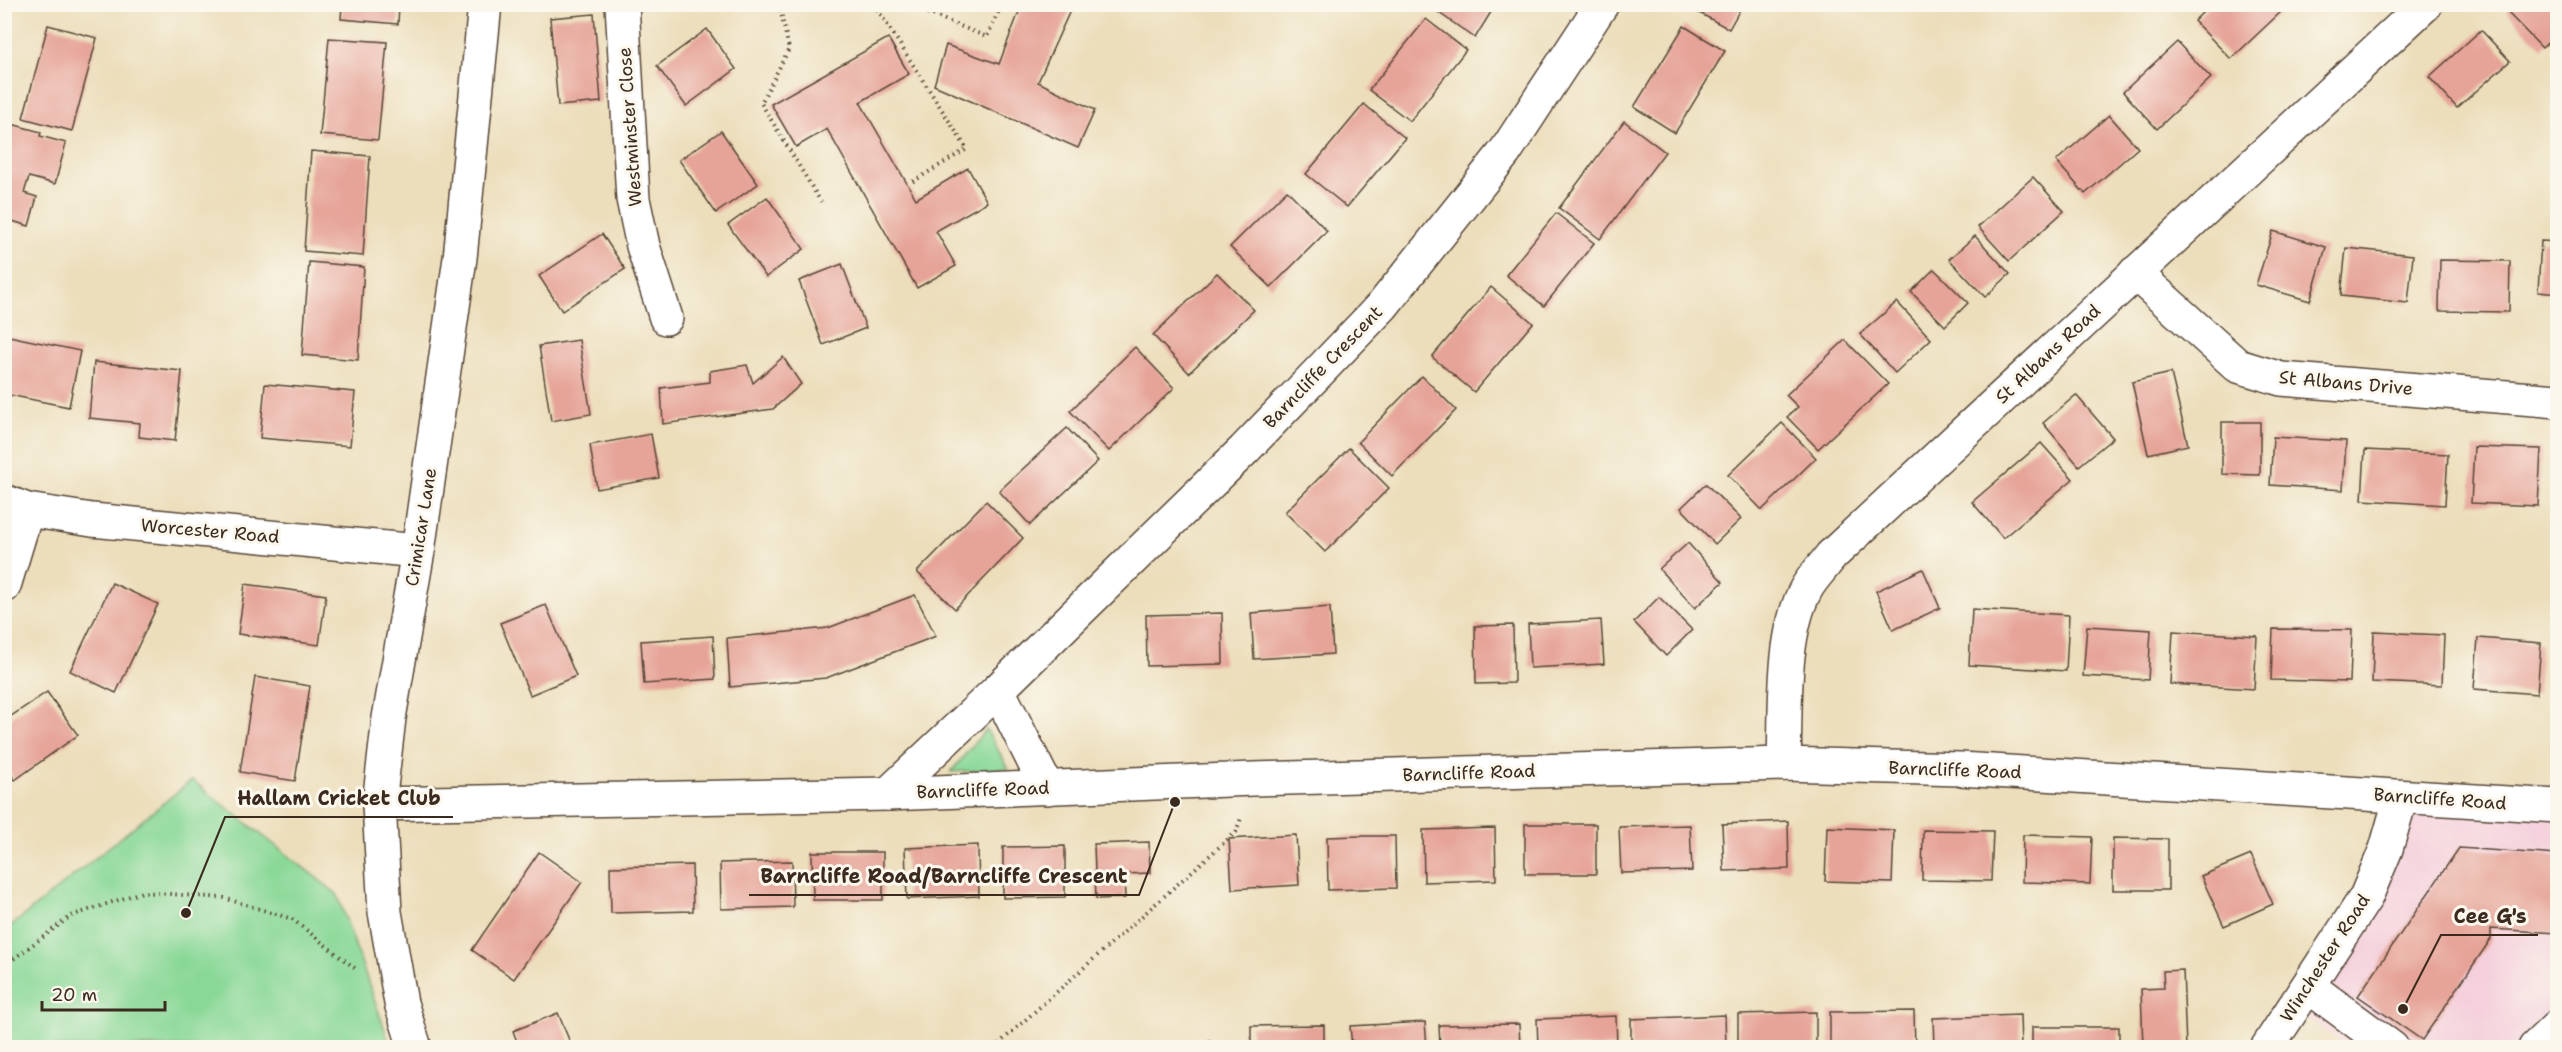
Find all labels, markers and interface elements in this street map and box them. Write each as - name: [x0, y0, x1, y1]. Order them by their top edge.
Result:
- street label: Westminster Close: [612, 46, 648, 208]
- street label: St Albans Road: [1990, 299, 2106, 409]
- street label: Barncliffe Crescent: [1258, 300, 1388, 434]
- street label: St Albans Drive: [2278, 365, 2414, 401]
- street label: Crimicar Lane: [400, 466, 442, 588]
- street label: Worcester Road: [140, 513, 280, 549]
- street label: Barncliffe Road: [1888, 756, 2022, 784]
- street label: Barncliffe Road: [1402, 759, 1536, 787]
- street label: Barncliffe Road: [916, 776, 1050, 804]
- callout: Hallam Cricket Club: [225, 779, 453, 817]
- street label: Barncliffe Road: [2373, 782, 2507, 816]
- text: Hallam Cricket Club: [237, 785, 441, 811]
- callout: Barncliffe Road/Barncliffe Crescent: [749, 857, 1139, 895]
- text: Barncliffe Road/Barncliffe Crescent: [761, 863, 1128, 889]
- street label: Winchester Road: [2275, 889, 2375, 1027]
- callout: Cee G's: [2441, 897, 2538, 935]
- text: Cee G's: [2453, 903, 2527, 929]
- scale bar: [42, 974, 165, 1012]
- text: 20 m: [51, 983, 97, 1007]

